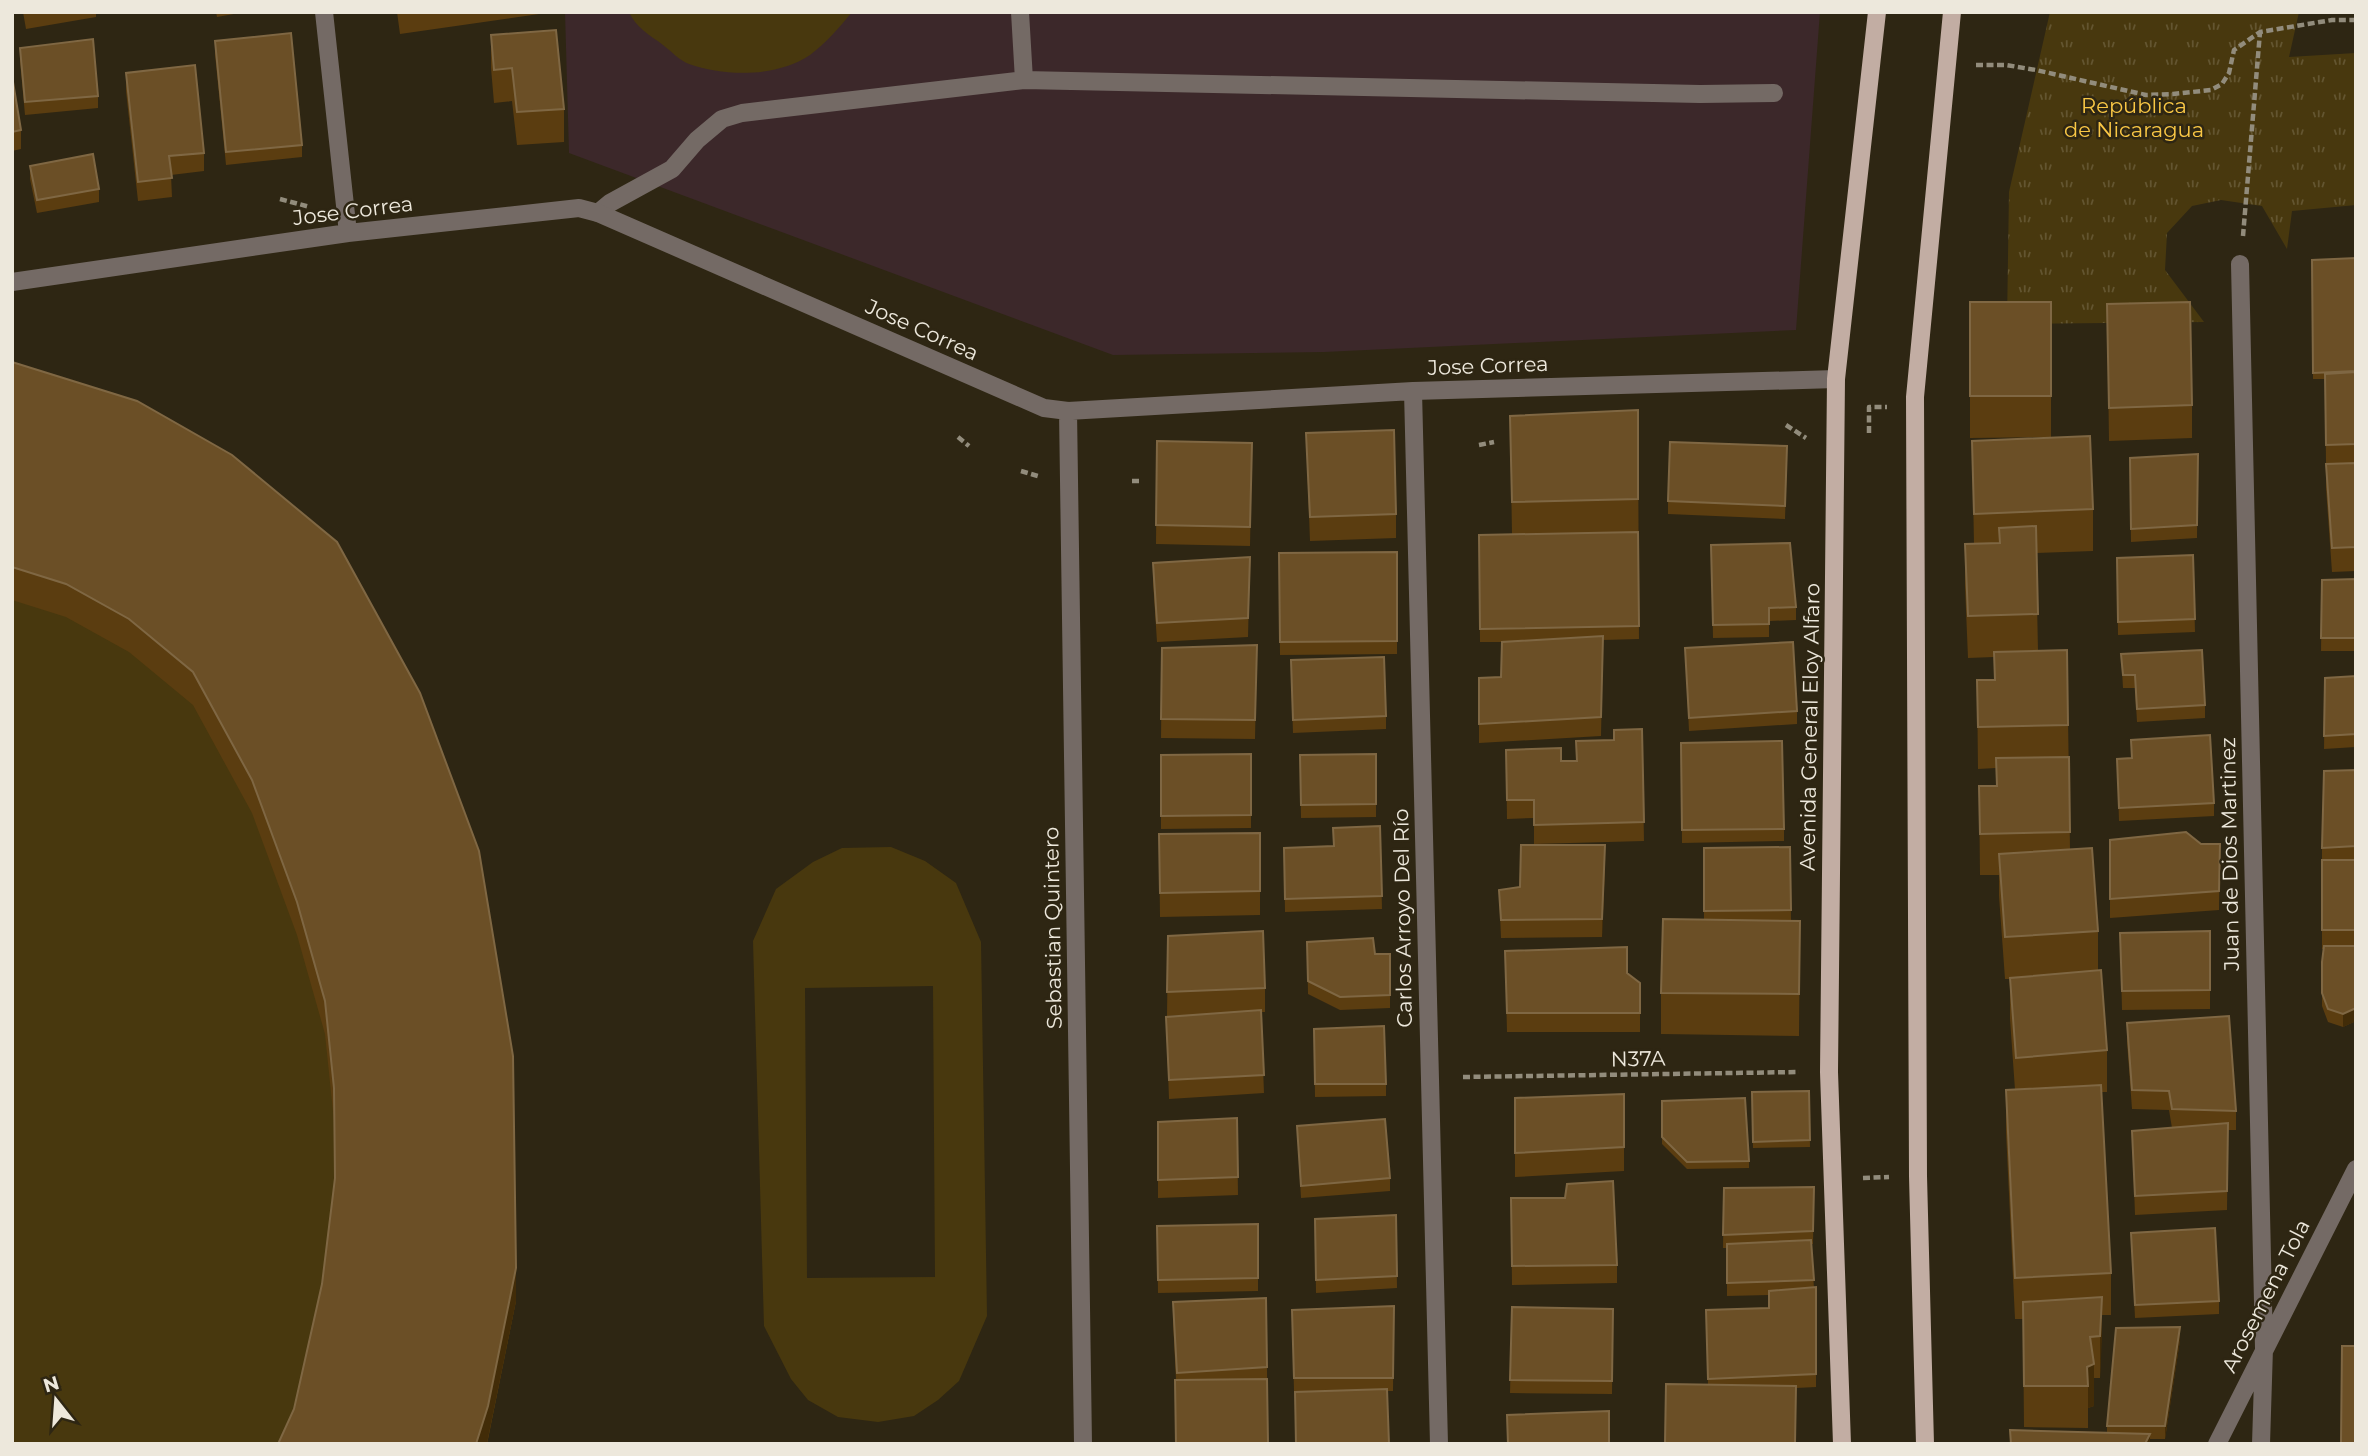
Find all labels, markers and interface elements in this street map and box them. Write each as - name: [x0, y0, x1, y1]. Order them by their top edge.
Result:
- park label: República de Nicaragua: [2064, 93, 2204, 142]
- street label: Jose Correa: [290, 191, 414, 230]
- street label: Jose Correa: [861, 293, 982, 366]
- street label: Jose Correa: [1426, 351, 1549, 380]
- street label: Avenida General Eloy Alfaro: [1794, 583, 1825, 871]
- street label: Juan de Dios Martinez: [2215, 737, 2244, 972]
- street label: Carlos Arroyo Del Río: [1388, 808, 1417, 1028]
- street label: Sebastian Quintero: [1038, 827, 1067, 1029]
- street label: N37A: [1610, 1046, 1666, 1071]
- street label: Arosemena Tola: [2216, 1215, 2315, 1377]
- north arrow: [21, 1365, 91, 1435]
- text: N: [40, 1371, 62, 1397]

